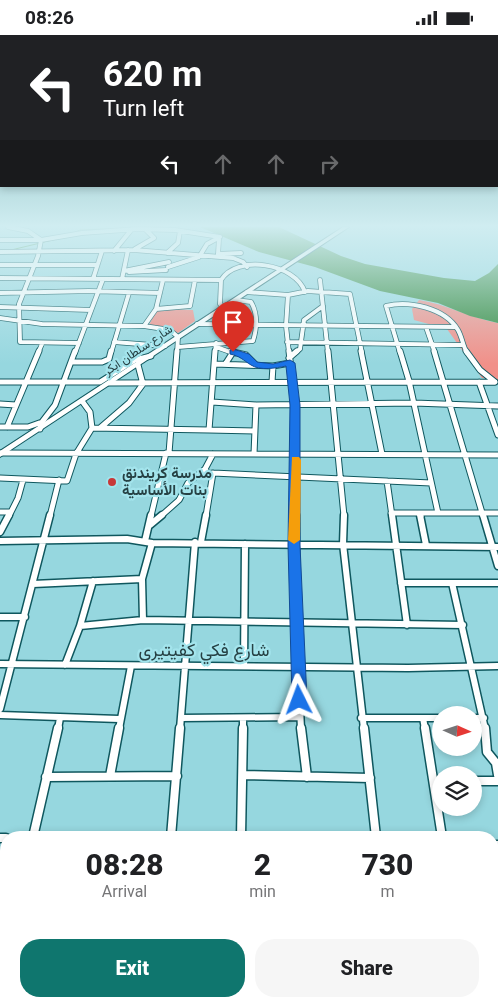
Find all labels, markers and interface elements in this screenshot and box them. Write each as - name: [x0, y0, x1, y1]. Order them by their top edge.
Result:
- text: 08:26: [25, 6, 74, 29]
- text: 620 m: [103, 54, 202, 95]
- icon: left: [20, 55, 85, 120]
- text: Turn left: [103, 96, 184, 121]
- icon: left: [156, 150, 184, 178]
- icon: ahead: [209, 150, 237, 178]
- icon: ahead: [262, 150, 290, 178]
- icon: right: [315, 150, 343, 178]
- pin: [212, 301, 254, 352]
- icon: arrive: [219, 308, 247, 336]
- street label: شارع سلطان ابكر: [100, 322, 176, 380]
- place label: مدرسة كريندنق بنات الأساسية: [122, 464, 212, 499]
- marker: مدرسة كريندنق بنات الأساسية: [106, 476, 118, 488]
- street label: شارع فكي كفيتيرى: [139, 639, 269, 665]
- position arrow: [272, 673, 324, 725]
- north arrow: [432, 706, 482, 756]
- map controls: [432, 706, 482, 816]
- button: layers: [432, 766, 482, 816]
- text: 08:28: [86, 847, 164, 882]
- text: 2: [254, 847, 271, 882]
- text: 730: [361, 847, 413, 882]
- text: Arrival: [102, 882, 147, 901]
- text: min: [249, 882, 276, 901]
- text: m: [380, 882, 394, 901]
- button: Exit: [20, 939, 245, 997]
- button: Share: [255, 939, 479, 997]

